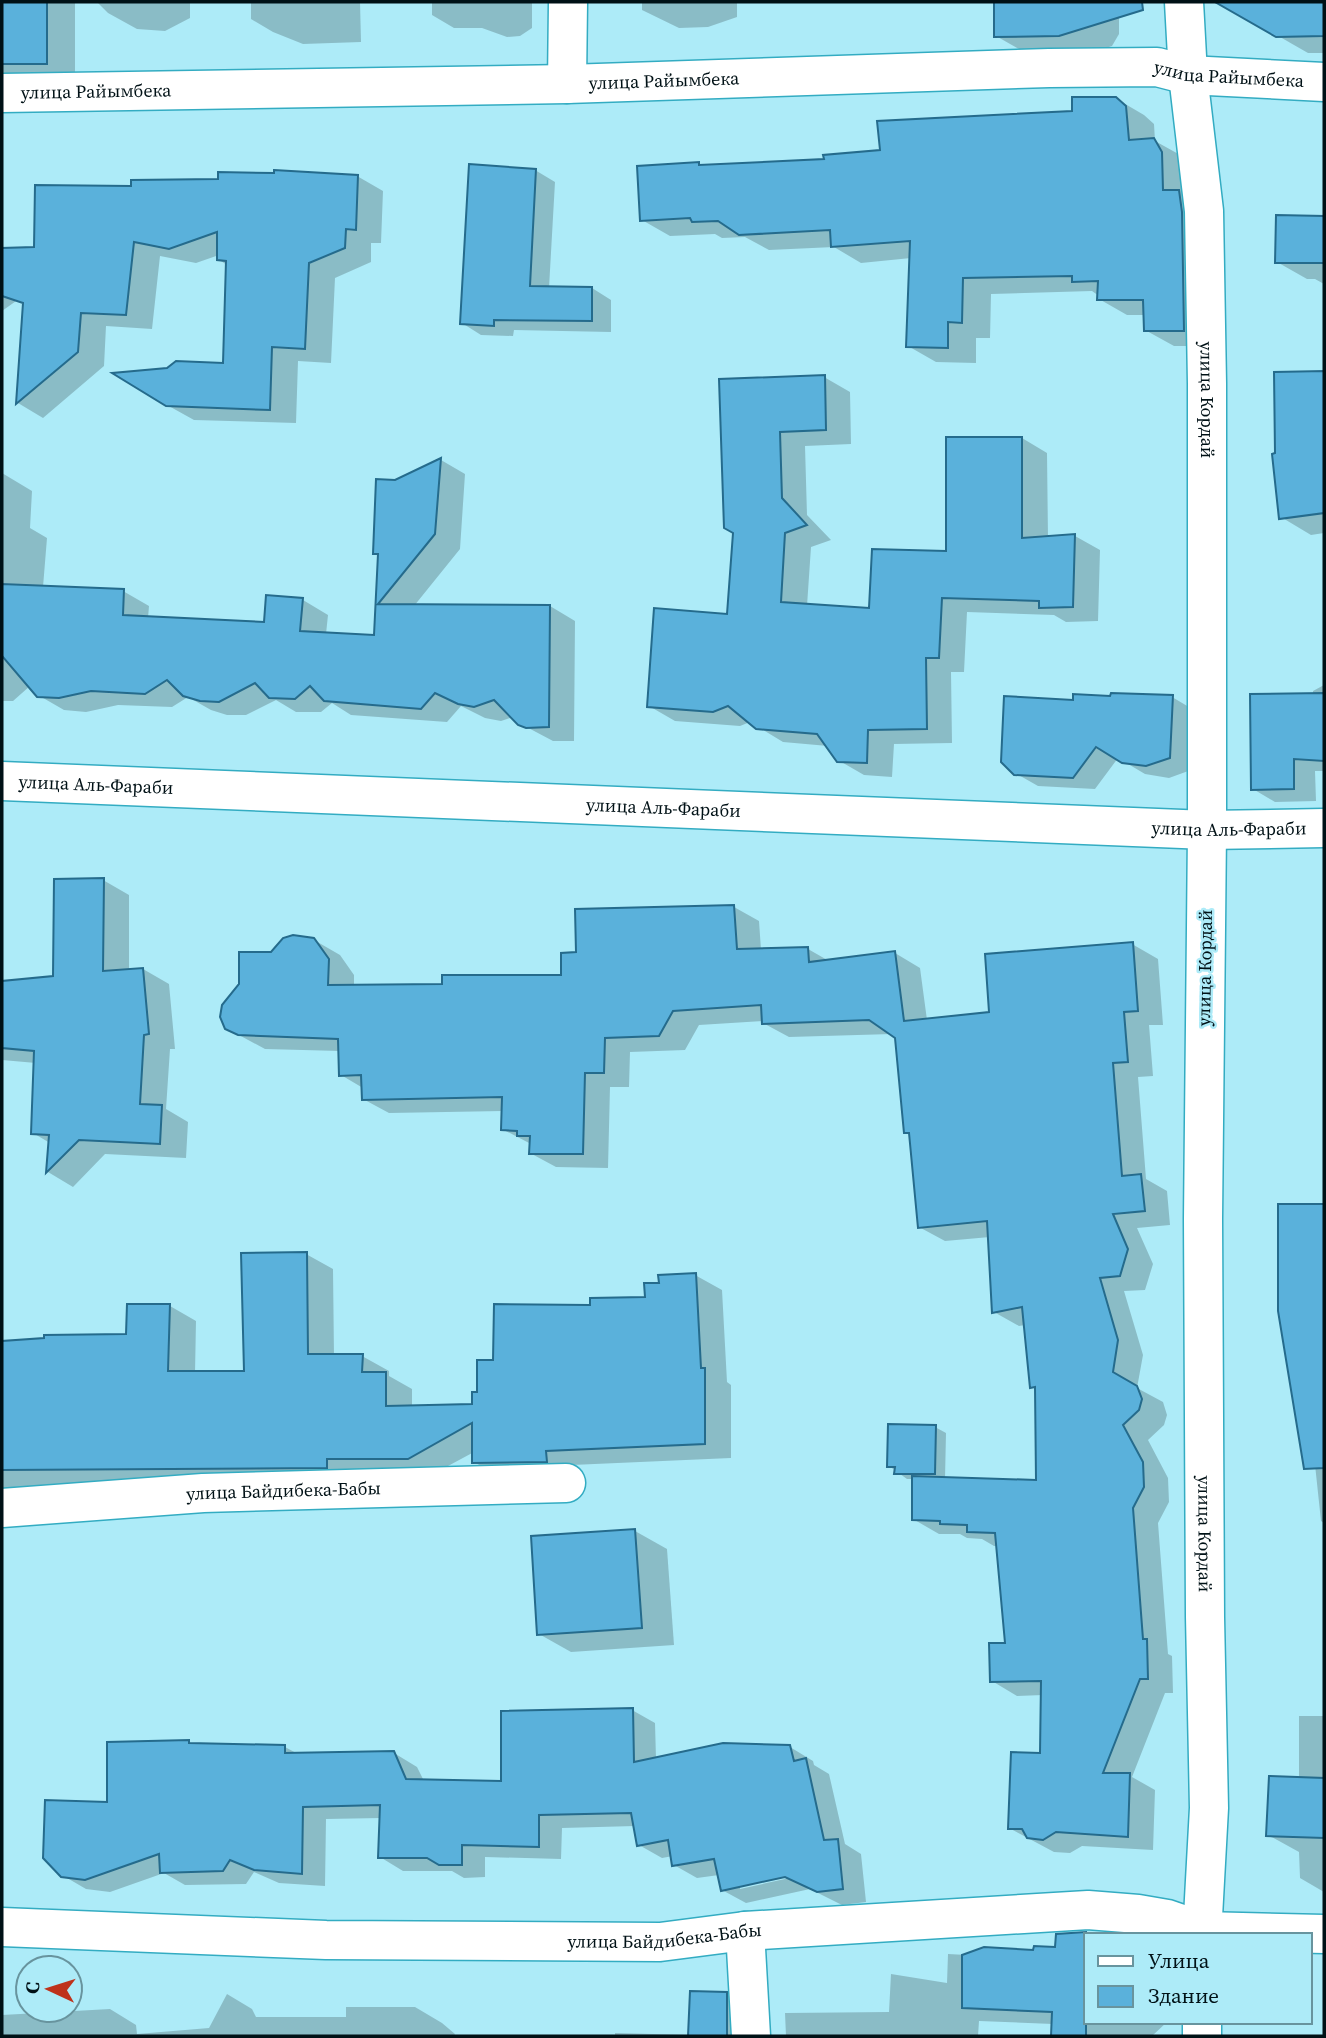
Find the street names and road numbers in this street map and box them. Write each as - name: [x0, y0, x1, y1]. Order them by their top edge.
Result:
- street label: улица Райымбека: [1151, 54, 1305, 93]
- street label: улица Райымбека: [588, 65, 740, 95]
- street label: улица Райымбека: [20, 77, 172, 105]
- street label: улица Кордай: [1194, 341, 1220, 458]
- street label: улица Аль-Фараби: [18, 769, 174, 800]
- street label: улица Аль-Фараби: [586, 792, 741, 823]
- street label: улица Аль-Фараби: [1151, 815, 1307, 842]
- street label: улица Кордай: [1191, 909, 1218, 1027]
- street label: улица Байдибека-Бабы: [185, 1475, 381, 1506]
- street label: улица Кордай: [1192, 1475, 1218, 1592]
- street label: улица Байдибека-Бабы: [567, 1917, 762, 1954]

